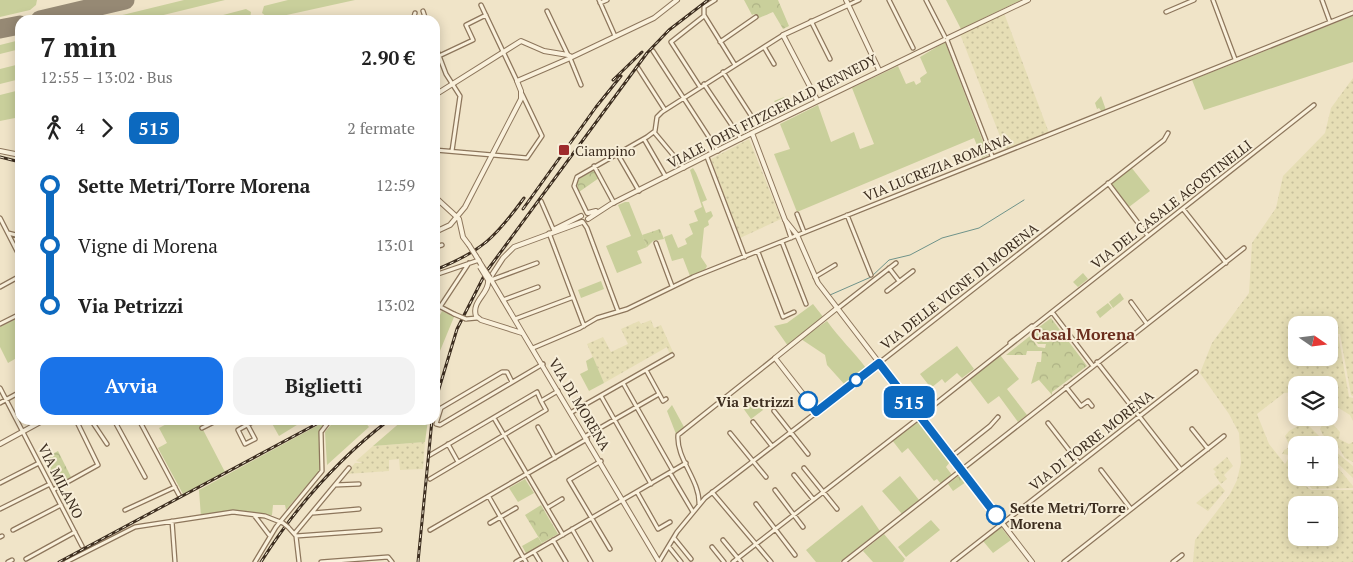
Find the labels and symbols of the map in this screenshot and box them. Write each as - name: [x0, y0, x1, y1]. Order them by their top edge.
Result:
- street label: VIALE JOHN FITZGERALD KENNEDY: [664, 49, 881, 172]
- street label: VIA LUCREZIA ROMANA: [861, 129, 1014, 205]
- street label: VIA DEL CASALE AGOSTINELLI: [1087, 135, 1255, 273]
- place label: Ciampino: [575, 141, 636, 160]
- marker: Ciampino: [557, 143, 571, 157]
- street label: VIA DELLE VIGNE DI MORENA: [876, 218, 1042, 354]
- north arrow: [1288, 316, 1338, 366]
- district label: Casal Morena: [1031, 323, 1135, 345]
- street label: VIA DI MORENA: [545, 354, 615, 454]
- unlabelled marker: [849, 373, 863, 387]
- street label: VIA DI TORRE MORENA: [1025, 385, 1157, 495]
- line badge: 515: [880, 386, 938, 418]
- marker: Via Petrizzi: [798, 391, 818, 411]
- place label: Via Petrizzi: [716, 392, 794, 411]
- street label: VIA MILANO: [34, 440, 88, 522]
- place label: Sette Metri/Torre Morena: [1010, 498, 1126, 533]
- marker: Sette Metri/Torre Morena: [986, 505, 1006, 525]

